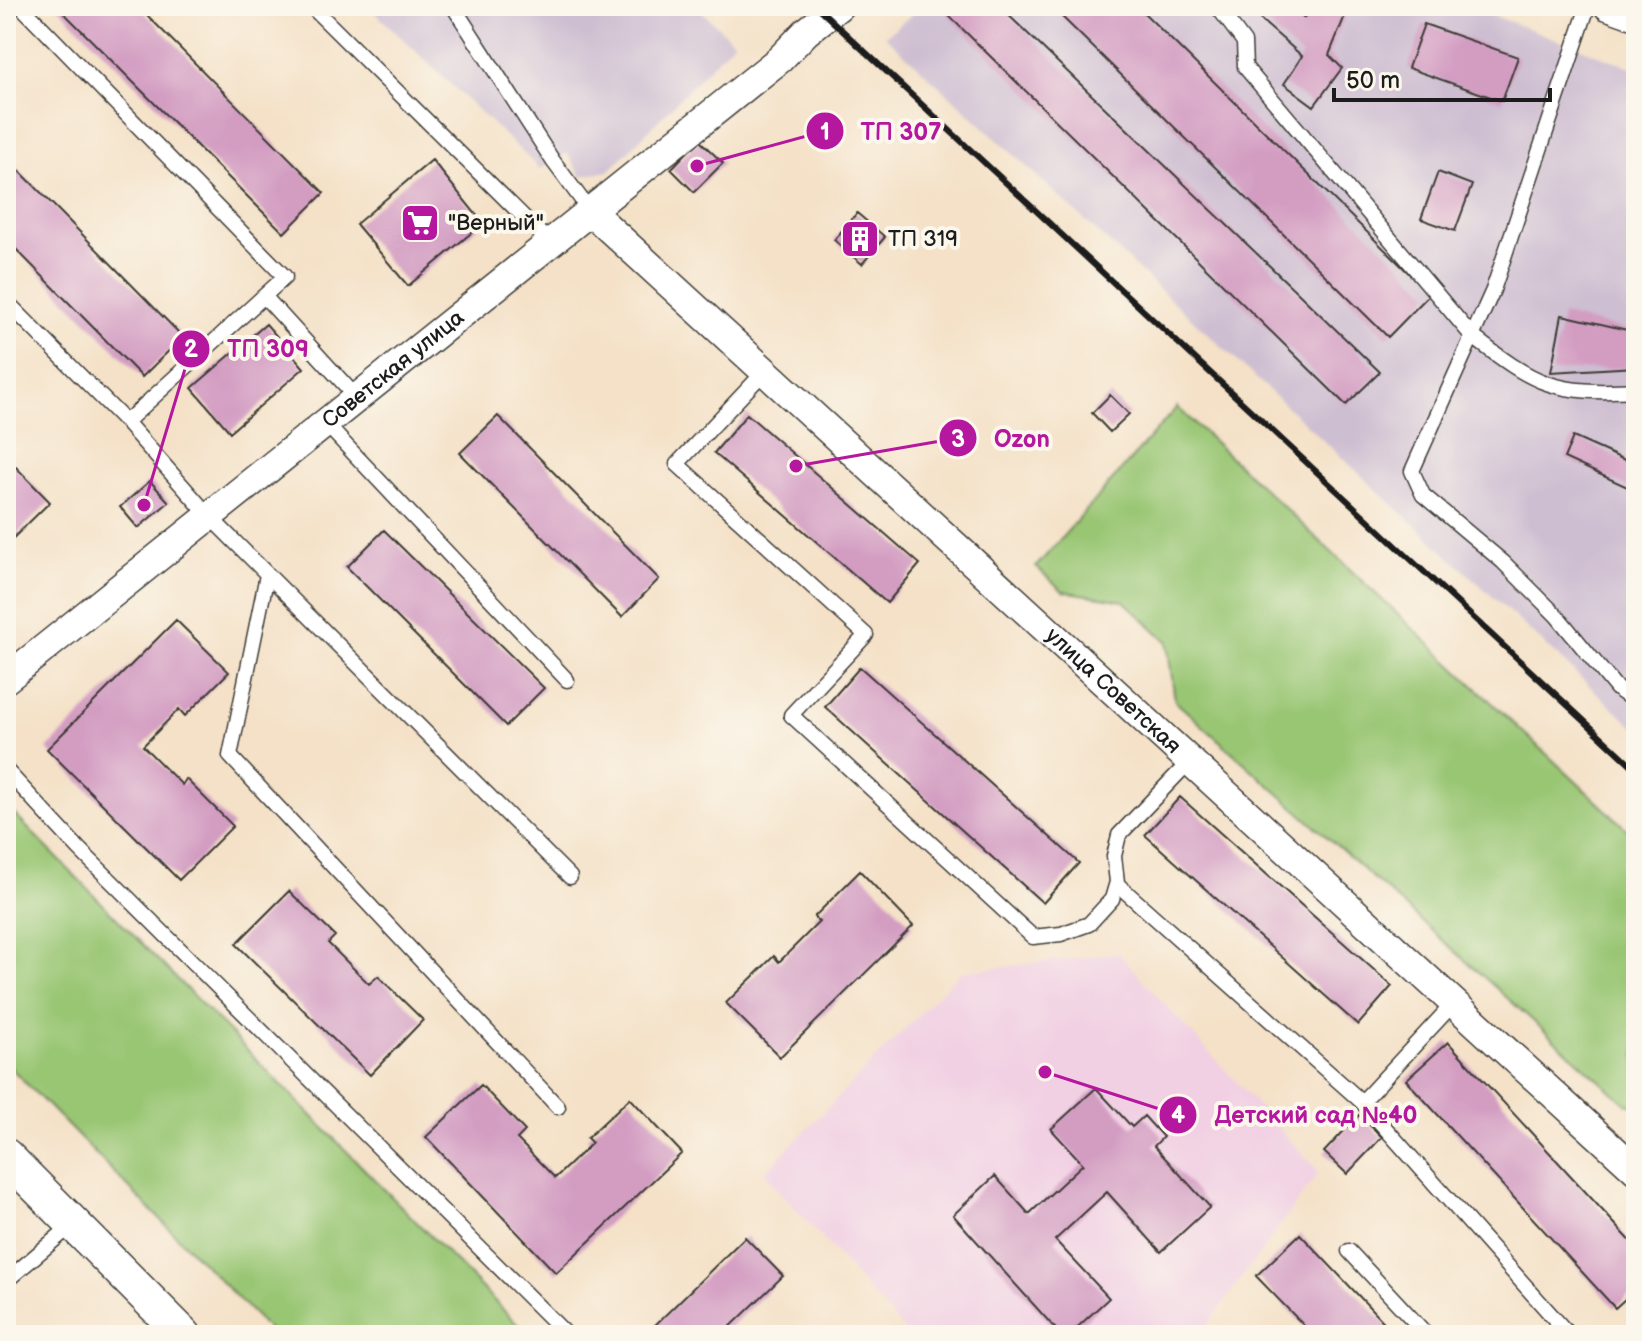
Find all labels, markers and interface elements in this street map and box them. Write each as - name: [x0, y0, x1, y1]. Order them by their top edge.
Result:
- scale bar: [1334, 52, 1550, 102]
- text: 50 m: [1346, 66, 1400, 95]
- callout: ТП 307: [805, 107, 958, 155]
- text: 1: [820, 118, 830, 147]
- text: ТП 307: [860, 118, 942, 147]
- supermarket icon: "Верный": [399, 202, 441, 244]
- place label: "Верный": [448, 210, 544, 237]
- building icon: ТП 319: [839, 218, 881, 260]
- place label: ТП 319: [888, 226, 958, 253]
- street label: Советская улица: [317, 304, 470, 434]
- callout: ТП 309: [171, 325, 325, 373]
- text: 2: [184, 335, 199, 364]
- text: ТП 309: [227, 335, 309, 364]
- callout: Ozon: [938, 414, 1066, 462]
- text: 3: [951, 425, 965, 454]
- text: Ozon: [994, 425, 1050, 454]
- street label: улица Советская: [1040, 622, 1187, 760]
- callout: Детский сад №40: [1158, 1091, 1433, 1139]
- text: 4: [1171, 1101, 1185, 1130]
- text: Детский сад №40: [1215, 1101, 1417, 1130]

